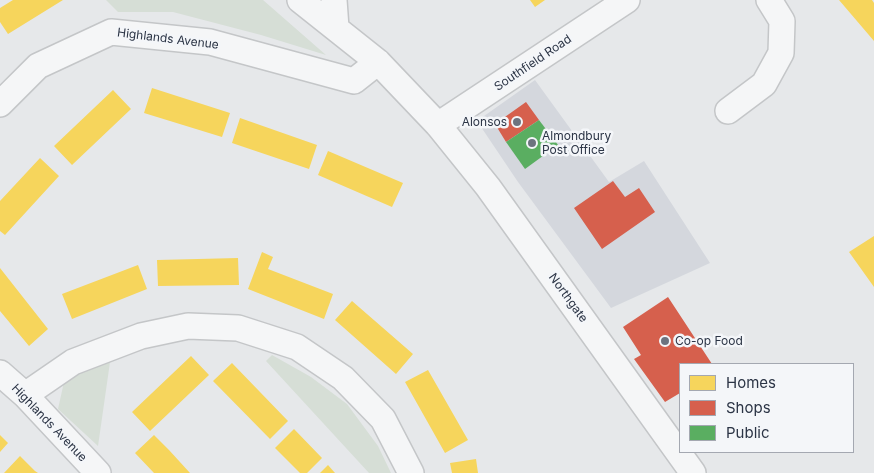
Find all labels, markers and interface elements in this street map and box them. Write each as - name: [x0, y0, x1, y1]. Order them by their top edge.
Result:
- street label: Highlands Avenue: [116, 26, 220, 52]
- street label: Southfield Road: [492, 32, 574, 94]
- place label: Alonsos: [462, 115, 507, 129]
- marker: Alonsos: [511, 116, 523, 128]
- place label: Almondbury Post Office: [542, 129, 611, 157]
- marker: Almondbury Post Office: [526, 137, 538, 149]
- street label: Northgate: [545, 271, 591, 325]
- place label: Co-op Food: [675, 334, 743, 348]
- marker: Co-op Food: [659, 335, 671, 347]
- legend: [679, 363, 854, 453]
- text: Homes: [726, 373, 776, 392]
- street label: Highlands Avenue: [8, 381, 90, 465]
- text: Shops: [726, 398, 771, 417]
- text: Public: [726, 423, 769, 442]

